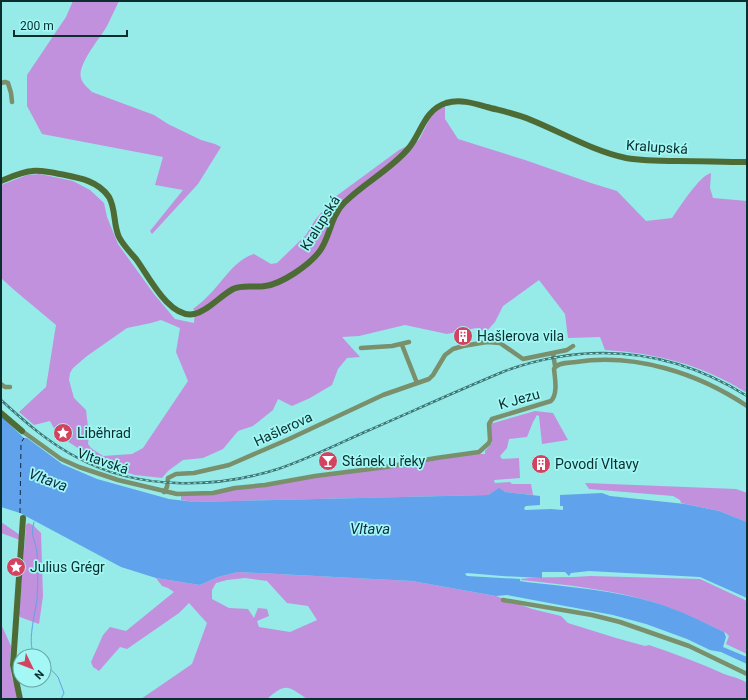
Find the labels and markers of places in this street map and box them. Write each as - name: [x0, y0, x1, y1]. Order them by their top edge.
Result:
- building icon: Hašlerova vila: [452, 325, 474, 347]
- place label: Hašlerova vila: [477, 328, 564, 344]
- place icon: Liběhrad: [52, 422, 74, 444]
- place label: Liběhrad: [77, 425, 131, 441]
- bar icon: Stánek u řeky: [317, 450, 339, 472]
- place label: Stánek u řeky: [342, 453, 426, 469]
- building icon: Povodí Vltavy: [530, 453, 552, 475]
- place label: Povodí Vltavy: [555, 456, 639, 472]
- place icon: Julius Grégr: [5, 556, 27, 578]
- place label: Julius Grégr: [30, 559, 105, 575]

